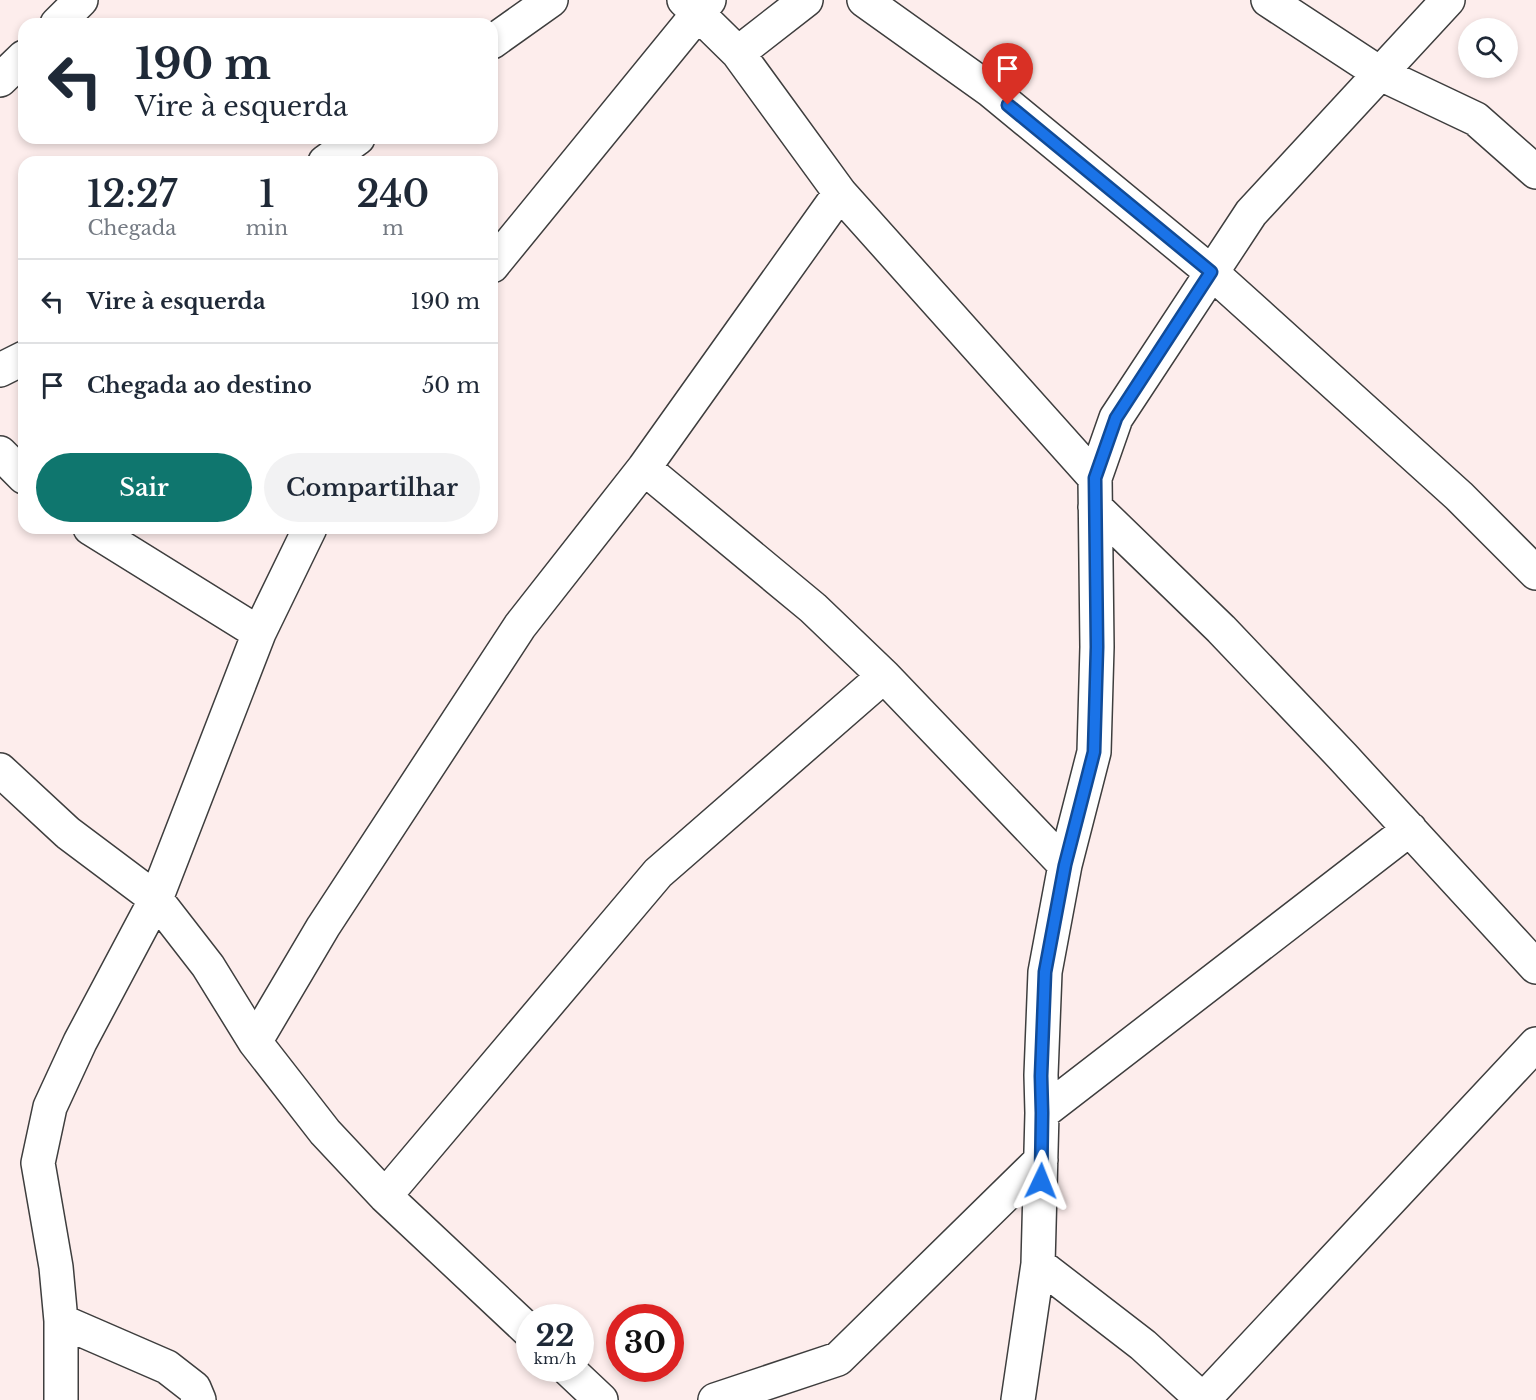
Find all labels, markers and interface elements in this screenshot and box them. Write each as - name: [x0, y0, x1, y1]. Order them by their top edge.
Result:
- map controls: [1458, 18, 1518, 78]
- button: search: [1458, 18, 1518, 78]
- text: 190 m: [135, 38, 271, 90]
- icon: left: [36, 42, 114, 120]
- pin: [982, 43, 1033, 105]
- icon: arrive: [991, 52, 1024, 85]
- text: Vire à esquerda: [135, 90, 348, 123]
- text: 12:27: [87, 172, 177, 217]
- text: 1: [259, 172, 275, 217]
- text: 240: [357, 172, 429, 217]
- text: Chegada: [87, 216, 176, 240]
- text: min: [246, 216, 288, 240]
- text: m: [382, 216, 404, 240]
- icon: left: [36, 285, 69, 318]
- text: Vire à esquerda: [87, 288, 266, 315]
- text: 190 m: [410, 288, 480, 315]
- icon: arrive: [36, 369, 69, 402]
- text: Chegada ao destino: [87, 372, 312, 399]
- text: 50 m: [422, 372, 480, 399]
- button: Sair: [36, 453, 252, 522]
- button: Compartilhar: [264, 453, 480, 522]
- position arrow: [1009, 1149, 1073, 1213]
- speed limit sign: 30: [606, 1304, 684, 1382]
- text: 22: [535, 1317, 575, 1354]
- text: km/h: [534, 1349, 576, 1368]

